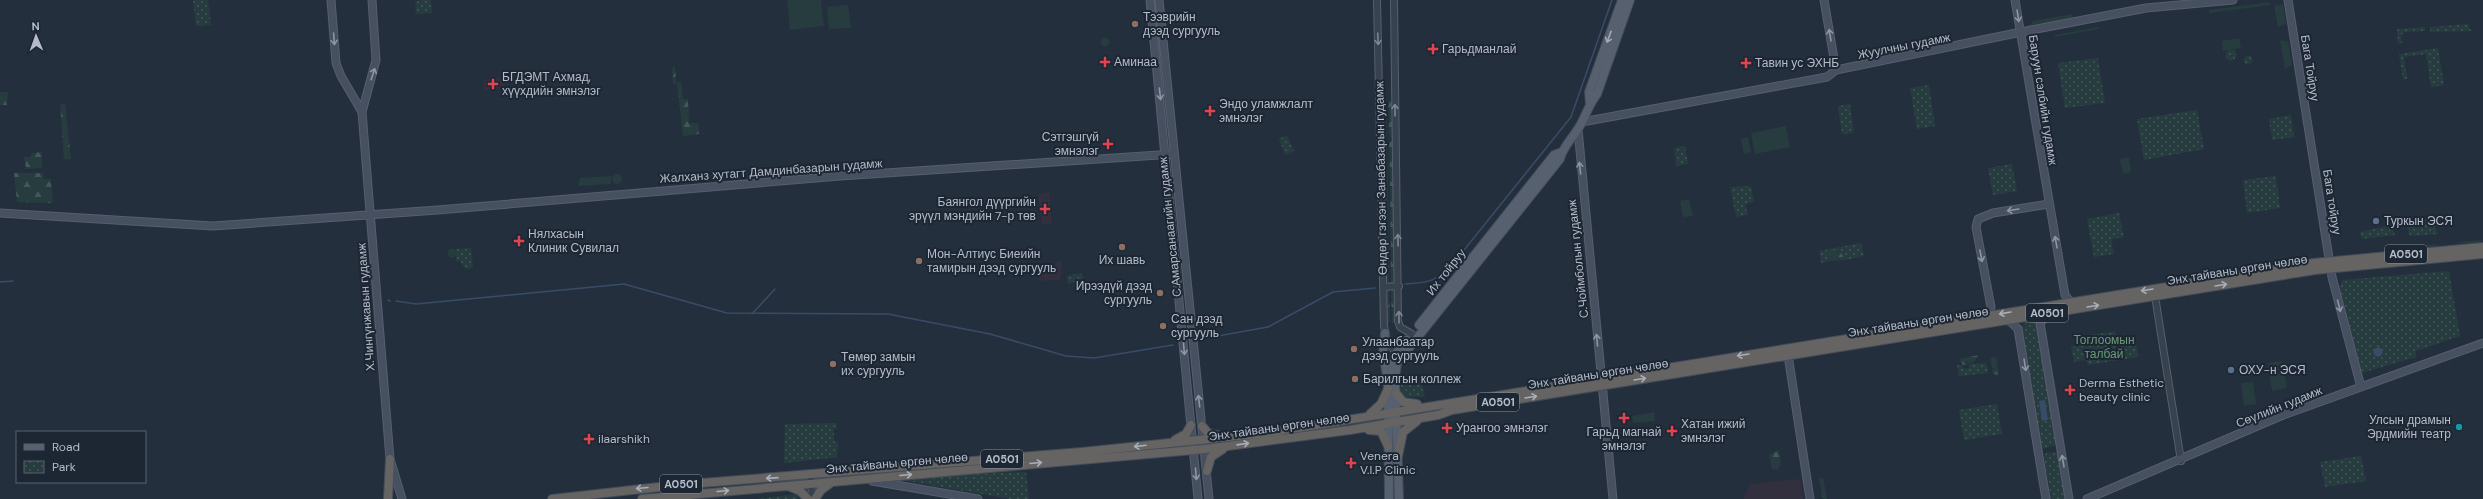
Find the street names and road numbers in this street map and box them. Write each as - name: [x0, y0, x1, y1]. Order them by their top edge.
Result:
- street label: Жуулчны гудамж: [1856, 29, 1952, 63]
- street label: Баруун сэлбийн гудамж: [2025, 34, 2061, 166]
- street label: Бага Тойруу: [2297, 34, 2323, 102]
- street label: Өндөр гэгээн Занабазарын гудамж: [1371, 81, 1391, 275]
- street label: Жалханз хутагт Дамдинбазарын гудамж: [659, 155, 883, 187]
- street label: С.Амарсанаагийн гудамж: [1155, 156, 1185, 298]
- street label: Бага тойруу: [2319, 168, 2345, 236]
- street label: С.Чоймболын гудамж: [1564, 199, 1592, 319]
- street label: Х.Чингүнжавын гудамж: [354, 243, 378, 371]
- street label: Их тойруу: [1423, 245, 1469, 299]
- road number: A0501: [2385, 245, 2427, 263]
- street label: Энх тайваны өргөн чөлөө: [2166, 251, 2309, 289]
- street label: Энх тайваны өргөн чөлөө: [1847, 303, 1990, 341]
- road number: A0501: [2026, 304, 2068, 322]
- street label: Энх тайваны өргөн чөлөө: [1527, 355, 1670, 393]
- street label: Сөүлийн гудамж: [2234, 382, 2324, 432]
- road number: A0501: [1477, 393, 1519, 411]
- street label: Энх тайваны өргөн чөлөө: [1208, 409, 1351, 445]
- street label: Энх тайваны өргөн чөлөө: [826, 449, 969, 477]
- road number: A0501: [981, 450, 1023, 468]
- road number: A0501: [660, 475, 702, 493]

